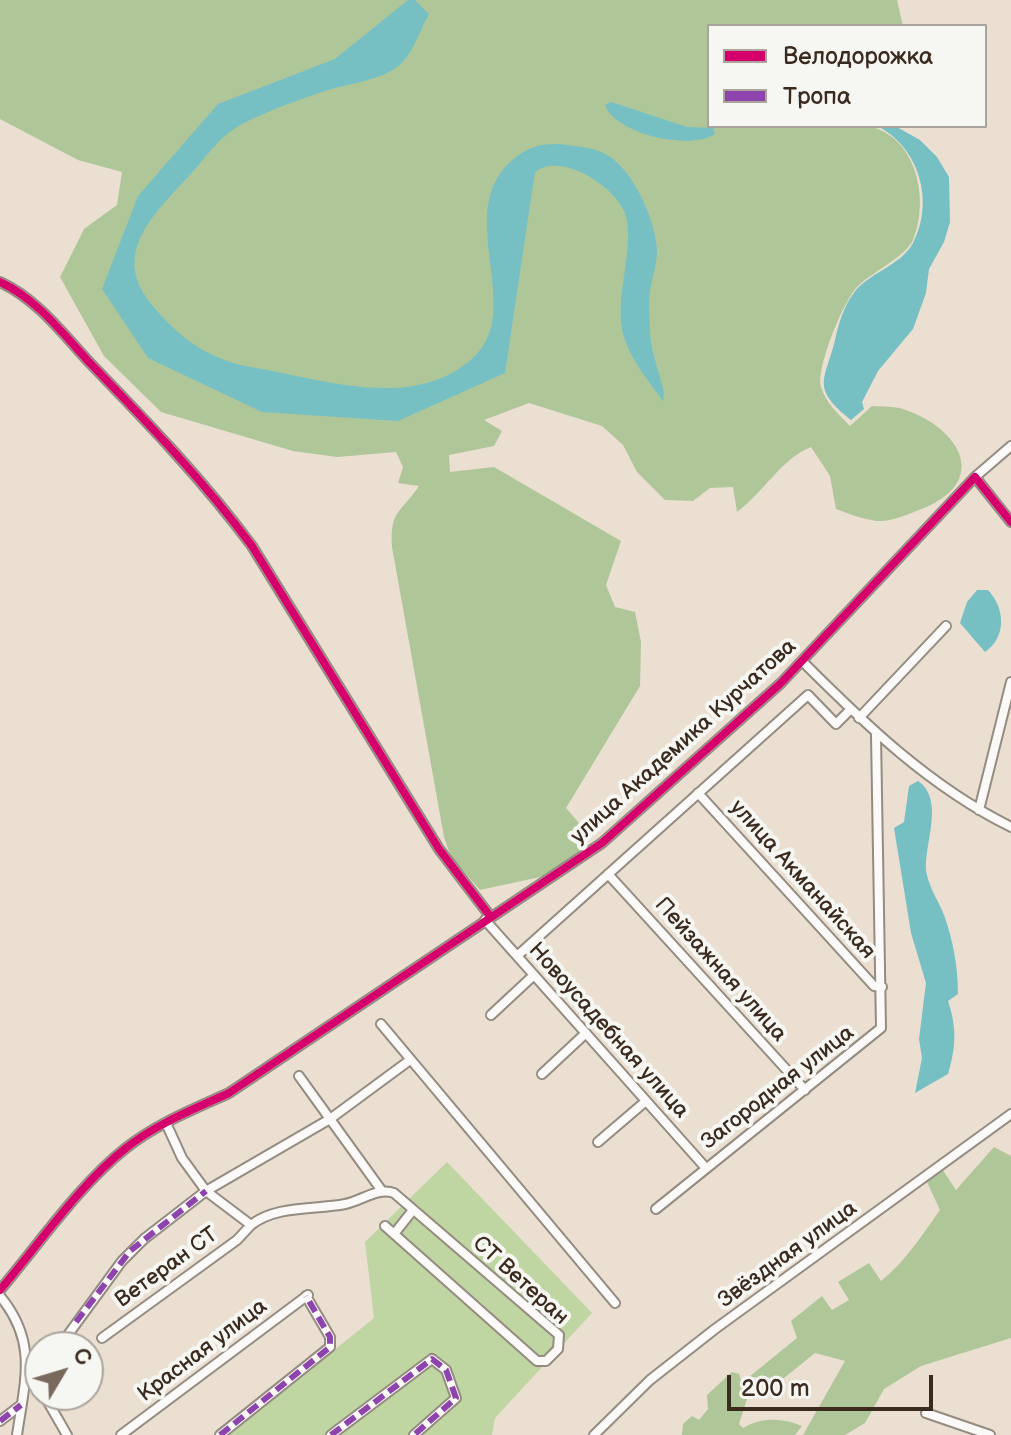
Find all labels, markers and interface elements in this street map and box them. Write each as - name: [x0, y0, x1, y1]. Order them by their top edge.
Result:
- legend: [707, 24, 987, 128]
- text: Велодорожка: [783, 42, 933, 71]
- text: Тропа: [783, 82, 851, 111]
- street label: улица Академика Курчатова: [566, 634, 802, 850]
- street label: улица Акманайская: [724, 795, 880, 965]
- street label: Пейзажная улица: [648, 893, 792, 1047]
- street label: Новоусадебная улица: [522, 938, 694, 1124]
- street label: Загородная улица: [696, 1020, 860, 1156]
- street label: Звёздная улица: [714, 1196, 862, 1314]
- street label: Ветеран СТ: [111, 1222, 223, 1314]
- street label: СТ Ветеран: [467, 1231, 573, 1331]
- street label: Красная улица: [133, 1294, 273, 1408]
- north arrow: [24, 1331, 104, 1411]
- text: С: [66, 1343, 97, 1371]
- scale bar: [731, 1359, 937, 1409]
- text: 200 m: [741, 1374, 810, 1403]

